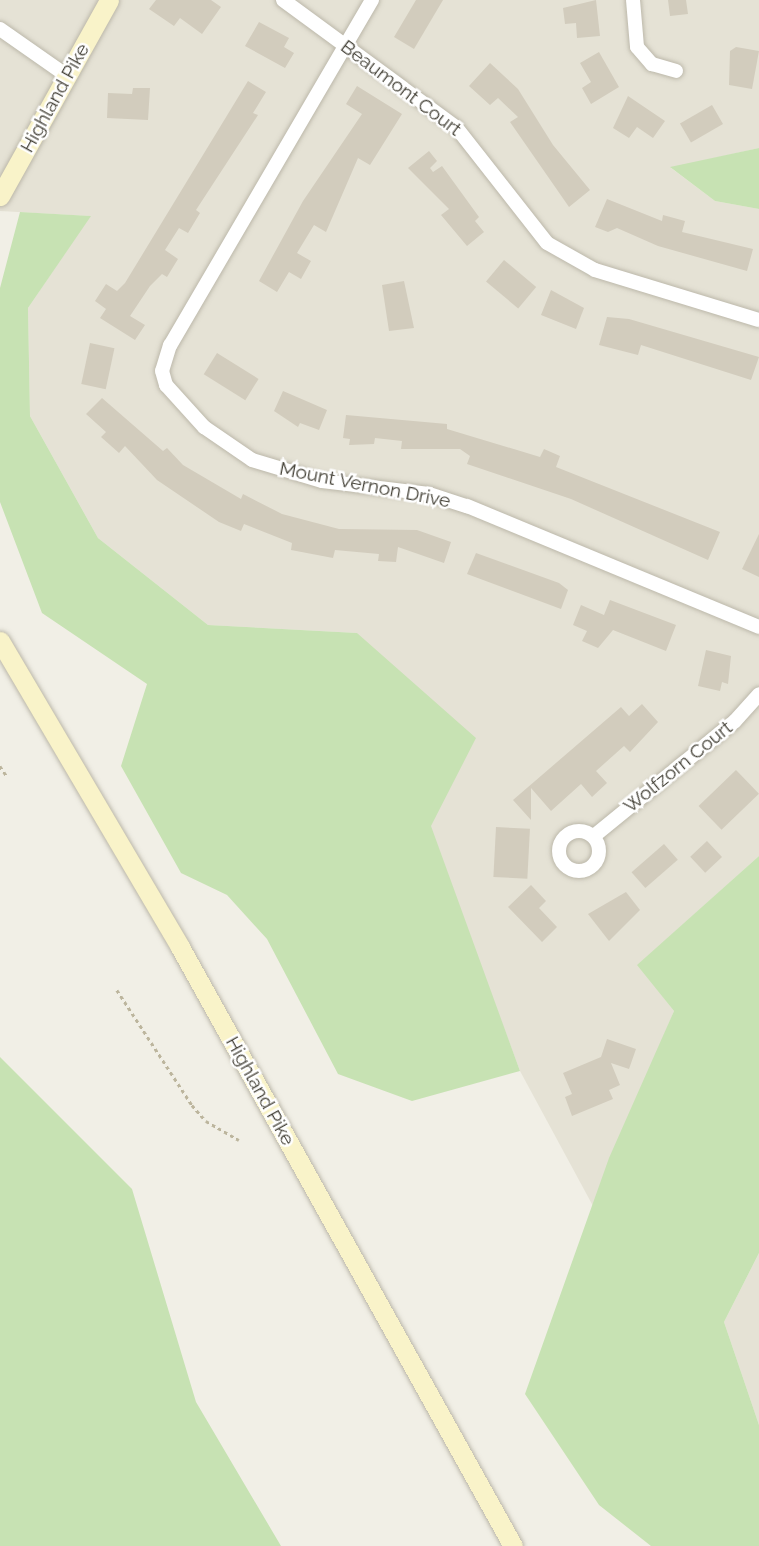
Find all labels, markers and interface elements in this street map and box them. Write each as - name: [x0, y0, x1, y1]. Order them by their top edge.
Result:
- street label: Beaumont Court: [336, 35, 466, 141]
- street label: Highland Pike: [16, 40, 94, 156]
- street label: Mount Vernon Drive: [277, 457, 453, 513]
- street label: Wolfzorn Court: [619, 716, 737, 818]
- street label: Highland Pike: [221, 1033, 299, 1149]

